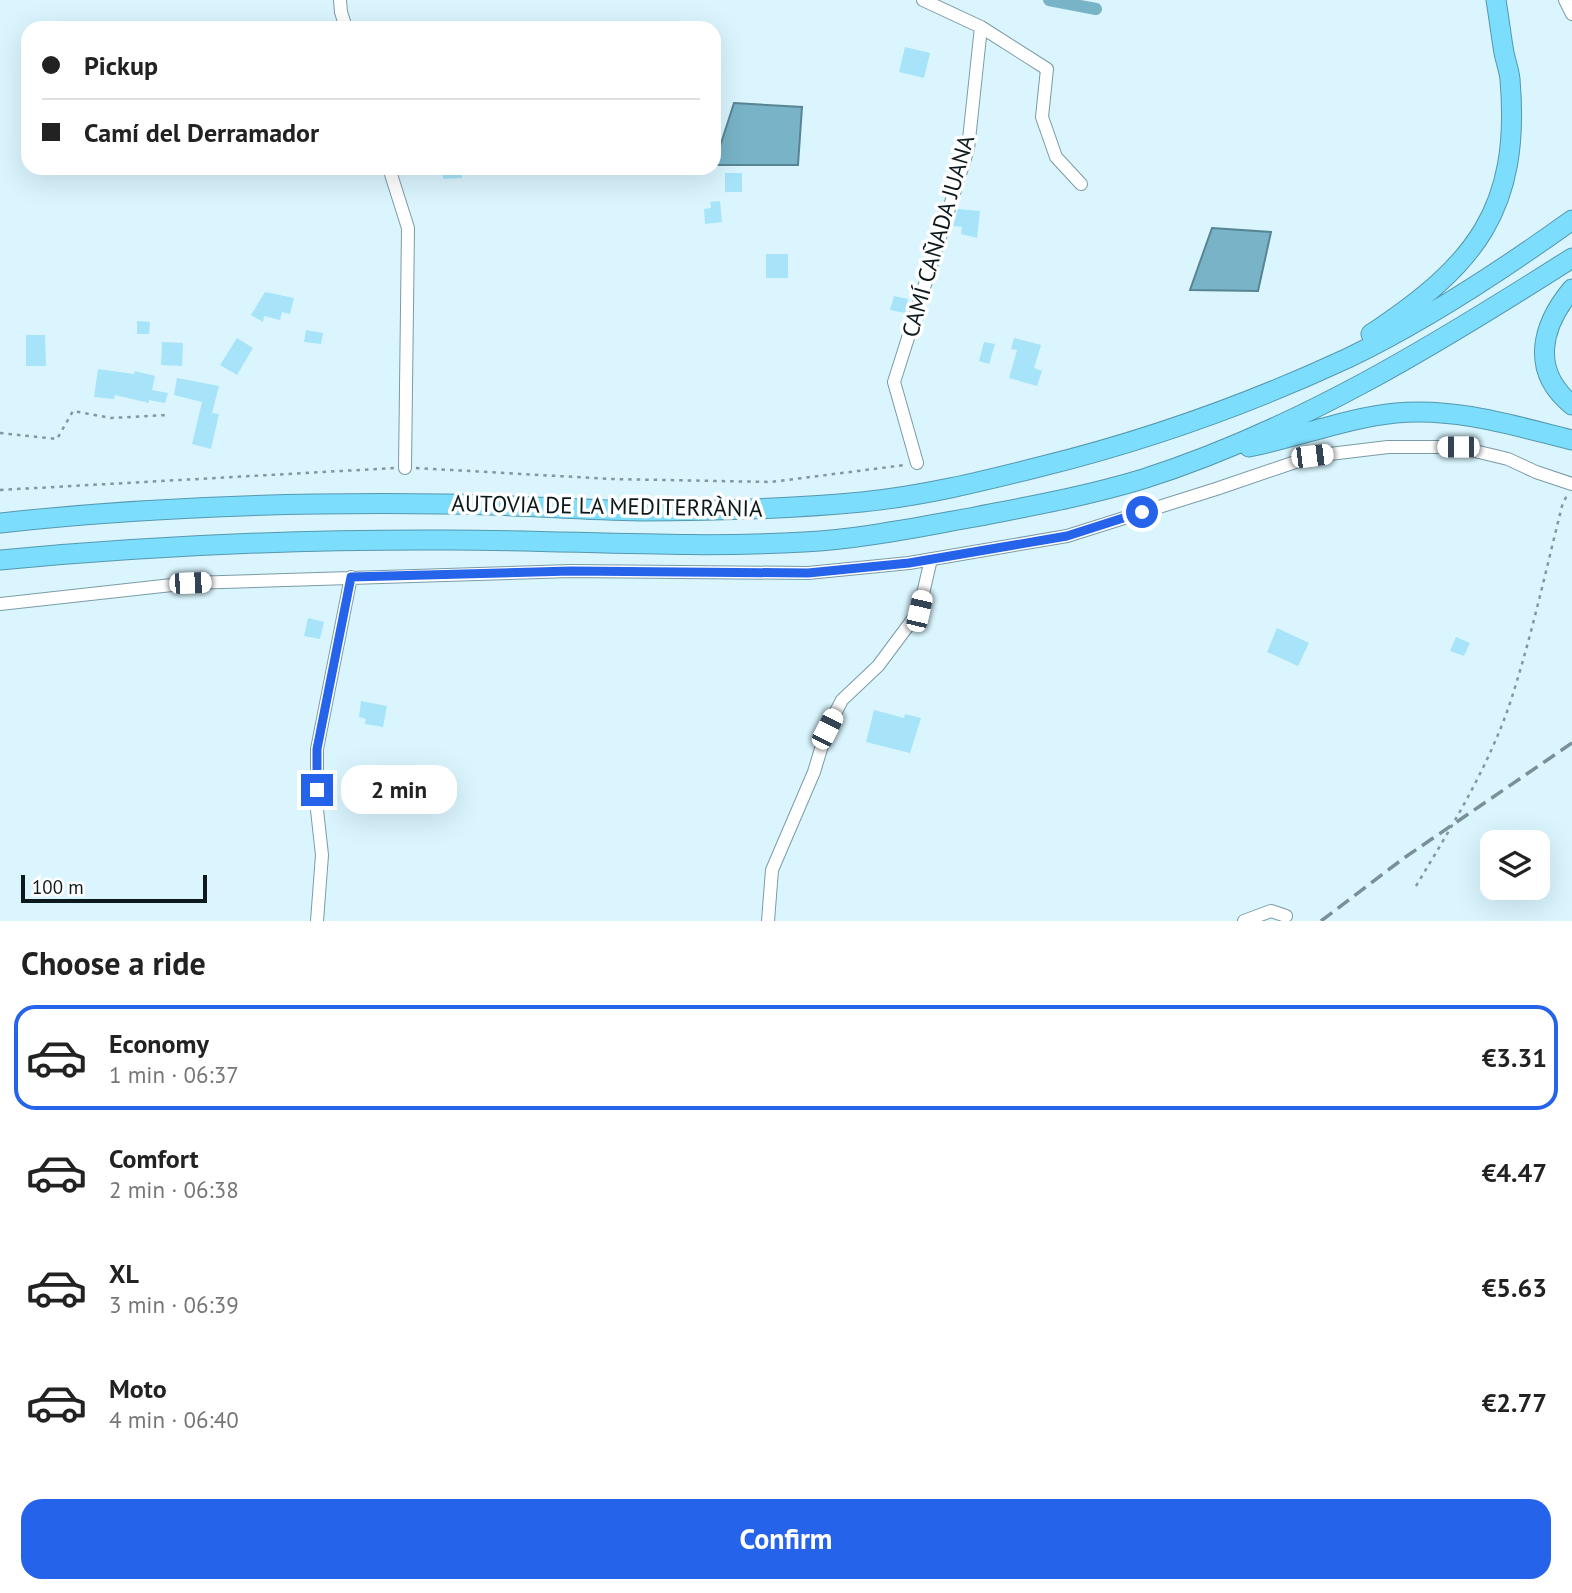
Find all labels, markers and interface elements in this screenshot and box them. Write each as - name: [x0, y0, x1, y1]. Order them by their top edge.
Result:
- text: Pickup: [84, 49, 158, 82]
- text: Camí del Derramador: [84, 116, 319, 149]
- street label: CAMÍ CAÑADA JUANA: [895, 131, 980, 340]
- car: [1438, 437, 1480, 458]
- car: [1290, 443, 1335, 469]
- street label: AUTOVIA DE LA MEDITERRÀNIA: [451, 488, 763, 523]
- route start: [1126, 496, 1158, 528]
- car: [169, 572, 212, 594]
- car: [905, 588, 934, 634]
- car: [809, 706, 846, 752]
- callout: 2 min: [342, 766, 457, 814]
- route end: [301, 774, 333, 806]
- text: 2 min: [371, 775, 427, 804]
- map controls: [1480, 830, 1550, 900]
- button: layers: [1480, 830, 1550, 900]
- scale bar: [21, 872, 206, 904]
- text: 100 m: [32, 875, 84, 899]
- text: Choose a ride: [21, 942, 206, 984]
- icon: car: [25, 1026, 88, 1089]
- text: Economy: [109, 1027, 209, 1060]
- text: €3.31: [1482, 1041, 1547, 1074]
- text: 1 min · 06:37: [109, 1060, 239, 1089]
- icon: car: [25, 1141, 88, 1204]
- text: Comfort: [109, 1142, 199, 1175]
- text: €4.47: [1482, 1156, 1547, 1189]
- text: 2 min · 06:38: [109, 1175, 239, 1204]
- icon: car: [25, 1256, 88, 1319]
- text: XL: [109, 1257, 139, 1290]
- text: €5.63: [1482, 1271, 1547, 1304]
- text: 3 min · 06:39: [109, 1290, 239, 1319]
- icon: car: [25, 1371, 88, 1434]
- text: Moto: [109, 1372, 167, 1405]
- text: €2.77: [1482, 1386, 1547, 1419]
- text: 4 min · 06:40: [109, 1405, 239, 1434]
- button: Confirm: [21, 1499, 1551, 1579]

